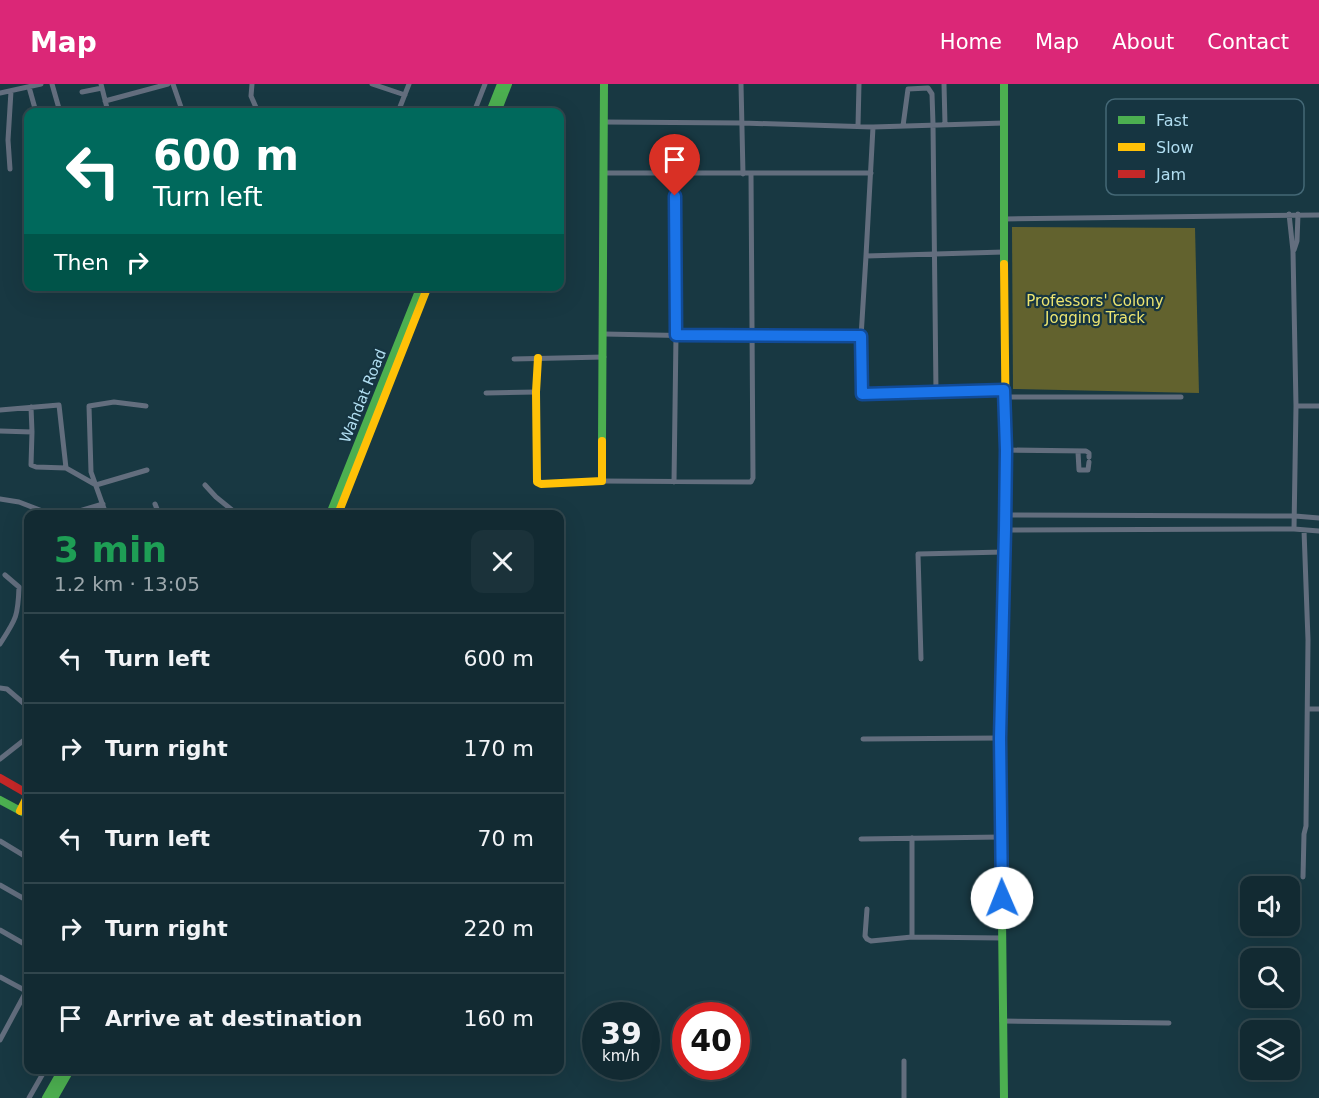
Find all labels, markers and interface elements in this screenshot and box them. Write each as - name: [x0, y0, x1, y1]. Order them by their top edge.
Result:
- text: Map: [30, 26, 97, 59]
- text: Home: [940, 30, 1002, 54]
- text: Map: [1035, 30, 1079, 54]
- text: About: [1112, 30, 1174, 54]
- text: Contact: [1207, 30, 1289, 54]
- legend: [1106, 99, 1304, 195]
- text: Fast: [1156, 111, 1188, 130]
- text: 600 m: [153, 131, 299, 180]
- icon: left: [54, 132, 132, 210]
- pin: [649, 134, 700, 196]
- text: Slow: [1156, 138, 1193, 157]
- icon: arrive: [658, 143, 691, 176]
- text: Jam: [1155, 165, 1186, 184]
- text: Turn left: [153, 181, 263, 212]
- icon: right: [121, 246, 154, 279]
- text: Then: [54, 250, 109, 275]
- park label: Professors' Colony Jogging Track: [1026, 292, 1164, 327]
- street label: Wahdat Road: [336, 346, 390, 446]
- text: 3 min: [54, 529, 167, 570]
- button: close: [471, 530, 534, 593]
- text: 1.2 km · 13:05: [54, 572, 200, 596]
- icon: left: [54, 642, 87, 675]
- text: Turn left: [105, 646, 210, 671]
- text: 600 m: [464, 646, 534, 671]
- icon: right: [54, 732, 87, 765]
- text: Turn right: [105, 736, 228, 761]
- text: 170 m: [464, 736, 534, 761]
- icon: left: [54, 822, 87, 855]
- text: Turn left: [105, 826, 210, 851]
- text: 70 m: [478, 826, 534, 851]
- position arrow: [970, 866, 1034, 930]
- map controls: [1240, 876, 1300, 1080]
- button: sound: [1240, 876, 1300, 936]
- icon: right: [54, 912, 87, 945]
- text: Turn right: [105, 916, 228, 941]
- text: 220 m: [464, 916, 534, 941]
- button: search: [1240, 948, 1300, 1008]
- icon: arrive: [54, 1002, 87, 1035]
- speed limit sign: 40: [672, 1002, 750, 1080]
- text: Arrive at destination: [105, 1006, 362, 1031]
- text: 160 m: [464, 1006, 534, 1031]
- text: 39: [600, 1016, 642, 1051]
- button: layers: [1240, 1020, 1300, 1080]
- text: km/h: [602, 1047, 640, 1065]

